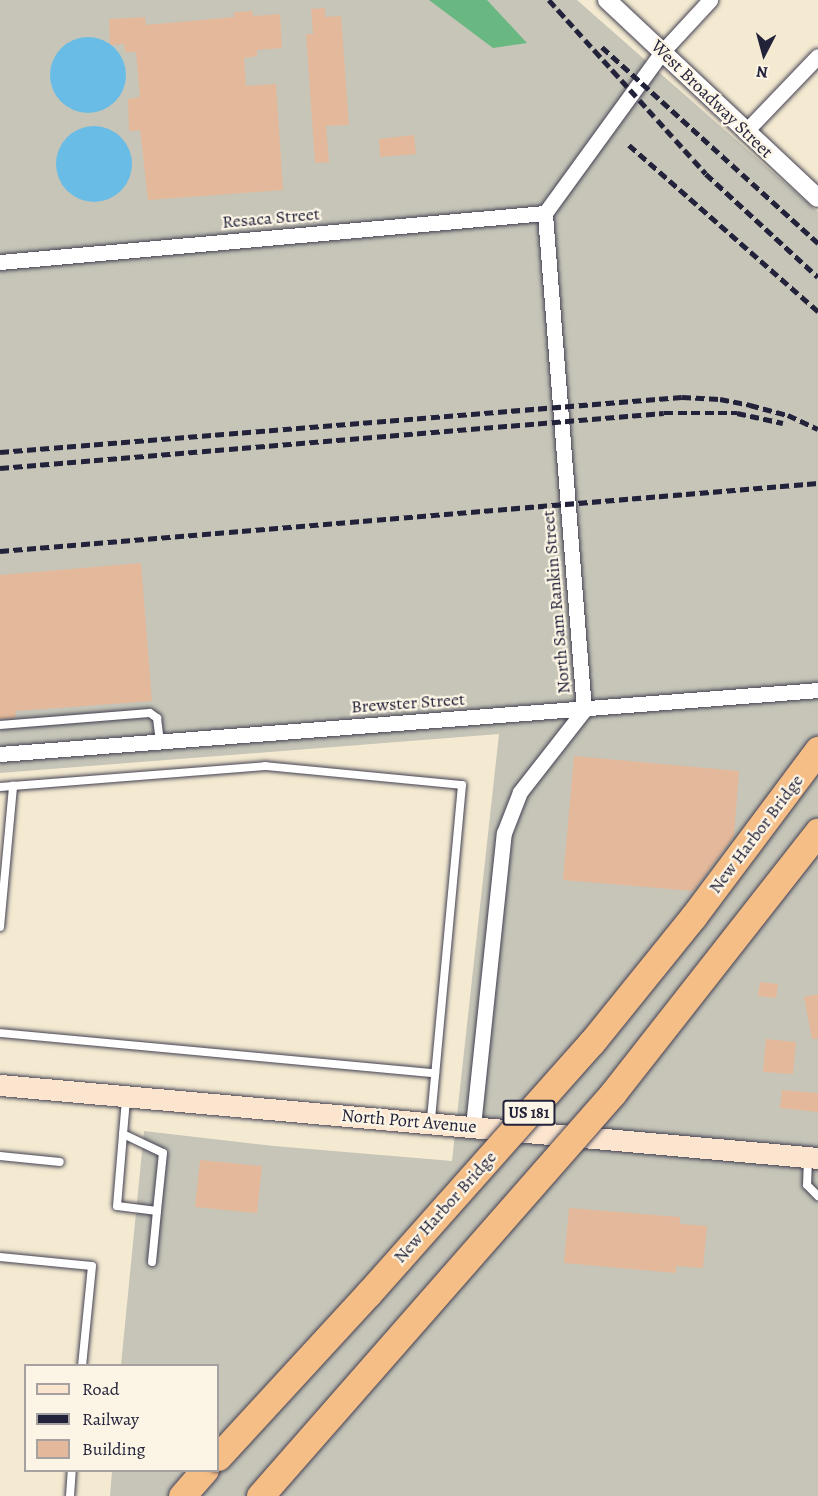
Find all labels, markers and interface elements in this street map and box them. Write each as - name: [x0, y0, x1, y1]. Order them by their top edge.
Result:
- north arrow: [734, 24, 794, 84]
- street label: West Broadway Street: [647, 35, 777, 163]
- text: N: [755, 60, 769, 83]
- street label: Resaca Street: [221, 203, 321, 233]
- street label: North Sam Rankin Street: [537, 509, 575, 695]
- street label: Brewster Street: [350, 688, 466, 718]
- street label: New Harbor Bridge: [704, 770, 808, 898]
- road number: US 181: [502, 1100, 556, 1126]
- street label: North Port Avenue: [341, 1104, 477, 1138]
- street label: New Harbor Bridge: [389, 1147, 501, 1267]
- legend: [24, 1364, 219, 1472]
- text: Road: [82, 1377, 119, 1401]
- text: Railway: [82, 1407, 139, 1431]
- text: Building: [82, 1437, 146, 1461]

